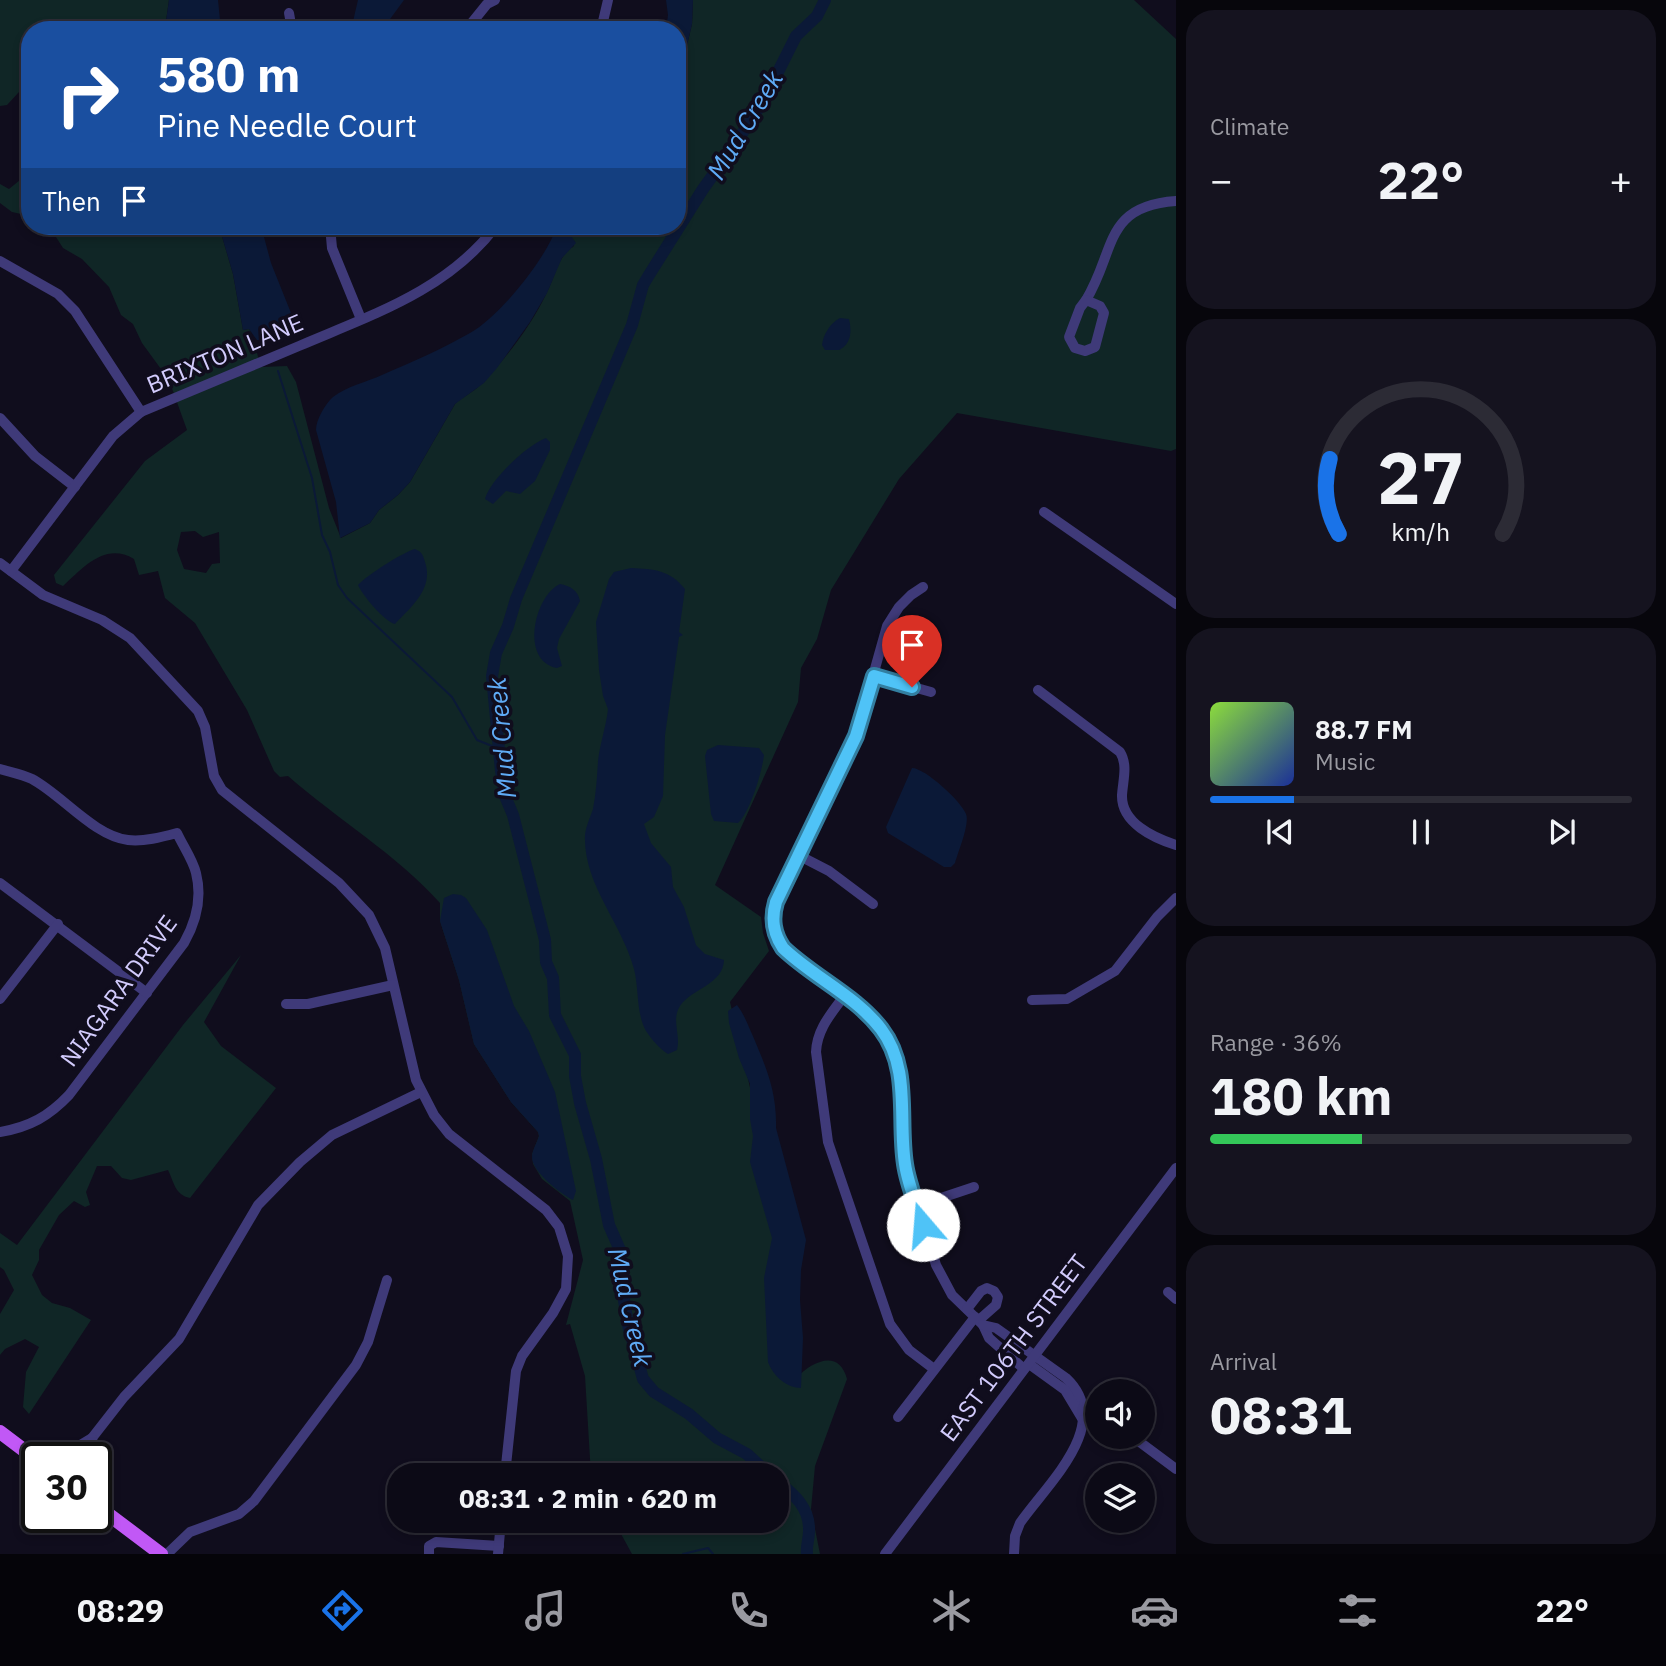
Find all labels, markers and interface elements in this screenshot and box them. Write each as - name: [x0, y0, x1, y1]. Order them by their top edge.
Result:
- text: 580 m: [157, 42, 301, 105]
- icon: right: [42, 49, 133, 140]
- water label: Mud Creek: [698, 63, 790, 185]
- text: Pine Needle Court: [157, 104, 417, 146]
- text: Climate: [1210, 111, 1289, 141]
- text: 22°: [1378, 146, 1464, 213]
- text: −: [1210, 155, 1233, 204]
- text: +: [1609, 155, 1632, 204]
- icon: arrive: [115, 182, 153, 220]
- text: Then: [42, 184, 101, 218]
- street label: BRIXTON LANE: [141, 306, 308, 400]
- text: 27: [1377, 430, 1465, 525]
- text: km/h: [1392, 515, 1450, 548]
- pin: [882, 615, 942, 687]
- icon: arrive: [893, 626, 931, 664]
- water label: Mud Creek: [479, 676, 523, 800]
- text: 88.7 FM: [1315, 712, 1413, 746]
- text: Music: [1315, 746, 1375, 776]
- icon: previous: [1261, 813, 1299, 851]
- icon: pause: [1402, 813, 1440, 851]
- icon: next: [1543, 813, 1581, 851]
- street label: NIAGARA DRIVE: [52, 908, 184, 1073]
- text: Range · 36%: [1210, 1027, 1342, 1057]
- text: 180 km: [1210, 1062, 1392, 1129]
- position arrow: [886, 1188, 960, 1262]
- water label: Mud Creek: [601, 1244, 661, 1370]
- street label: EAST 106TH STREET: [932, 1247, 1094, 1447]
- text: Arrival: [1210, 1346, 1277, 1376]
- map controls: [1085, 1379, 1155, 1533]
- button: sound: [1085, 1379, 1155, 1449]
- text: 08:31: [1210, 1381, 1352, 1448]
- speed limit sign: 30: [21, 1442, 112, 1533]
- button: layers: [1085, 1463, 1155, 1533]
- text: 08:31 · 2 min · 620 m: [459, 1481, 717, 1515]
- icon: directions: [318, 1586, 367, 1635]
- icon: music: [521, 1586, 570, 1635]
- icon: phone: [724, 1586, 773, 1635]
- icon: climate: [927, 1586, 976, 1635]
- icon: car: [1130, 1586, 1179, 1635]
- icon: filters: [1333, 1586, 1382, 1635]
- text: 08:29: [77, 1589, 164, 1631]
- text: 22°: [1536, 1589, 1589, 1631]

